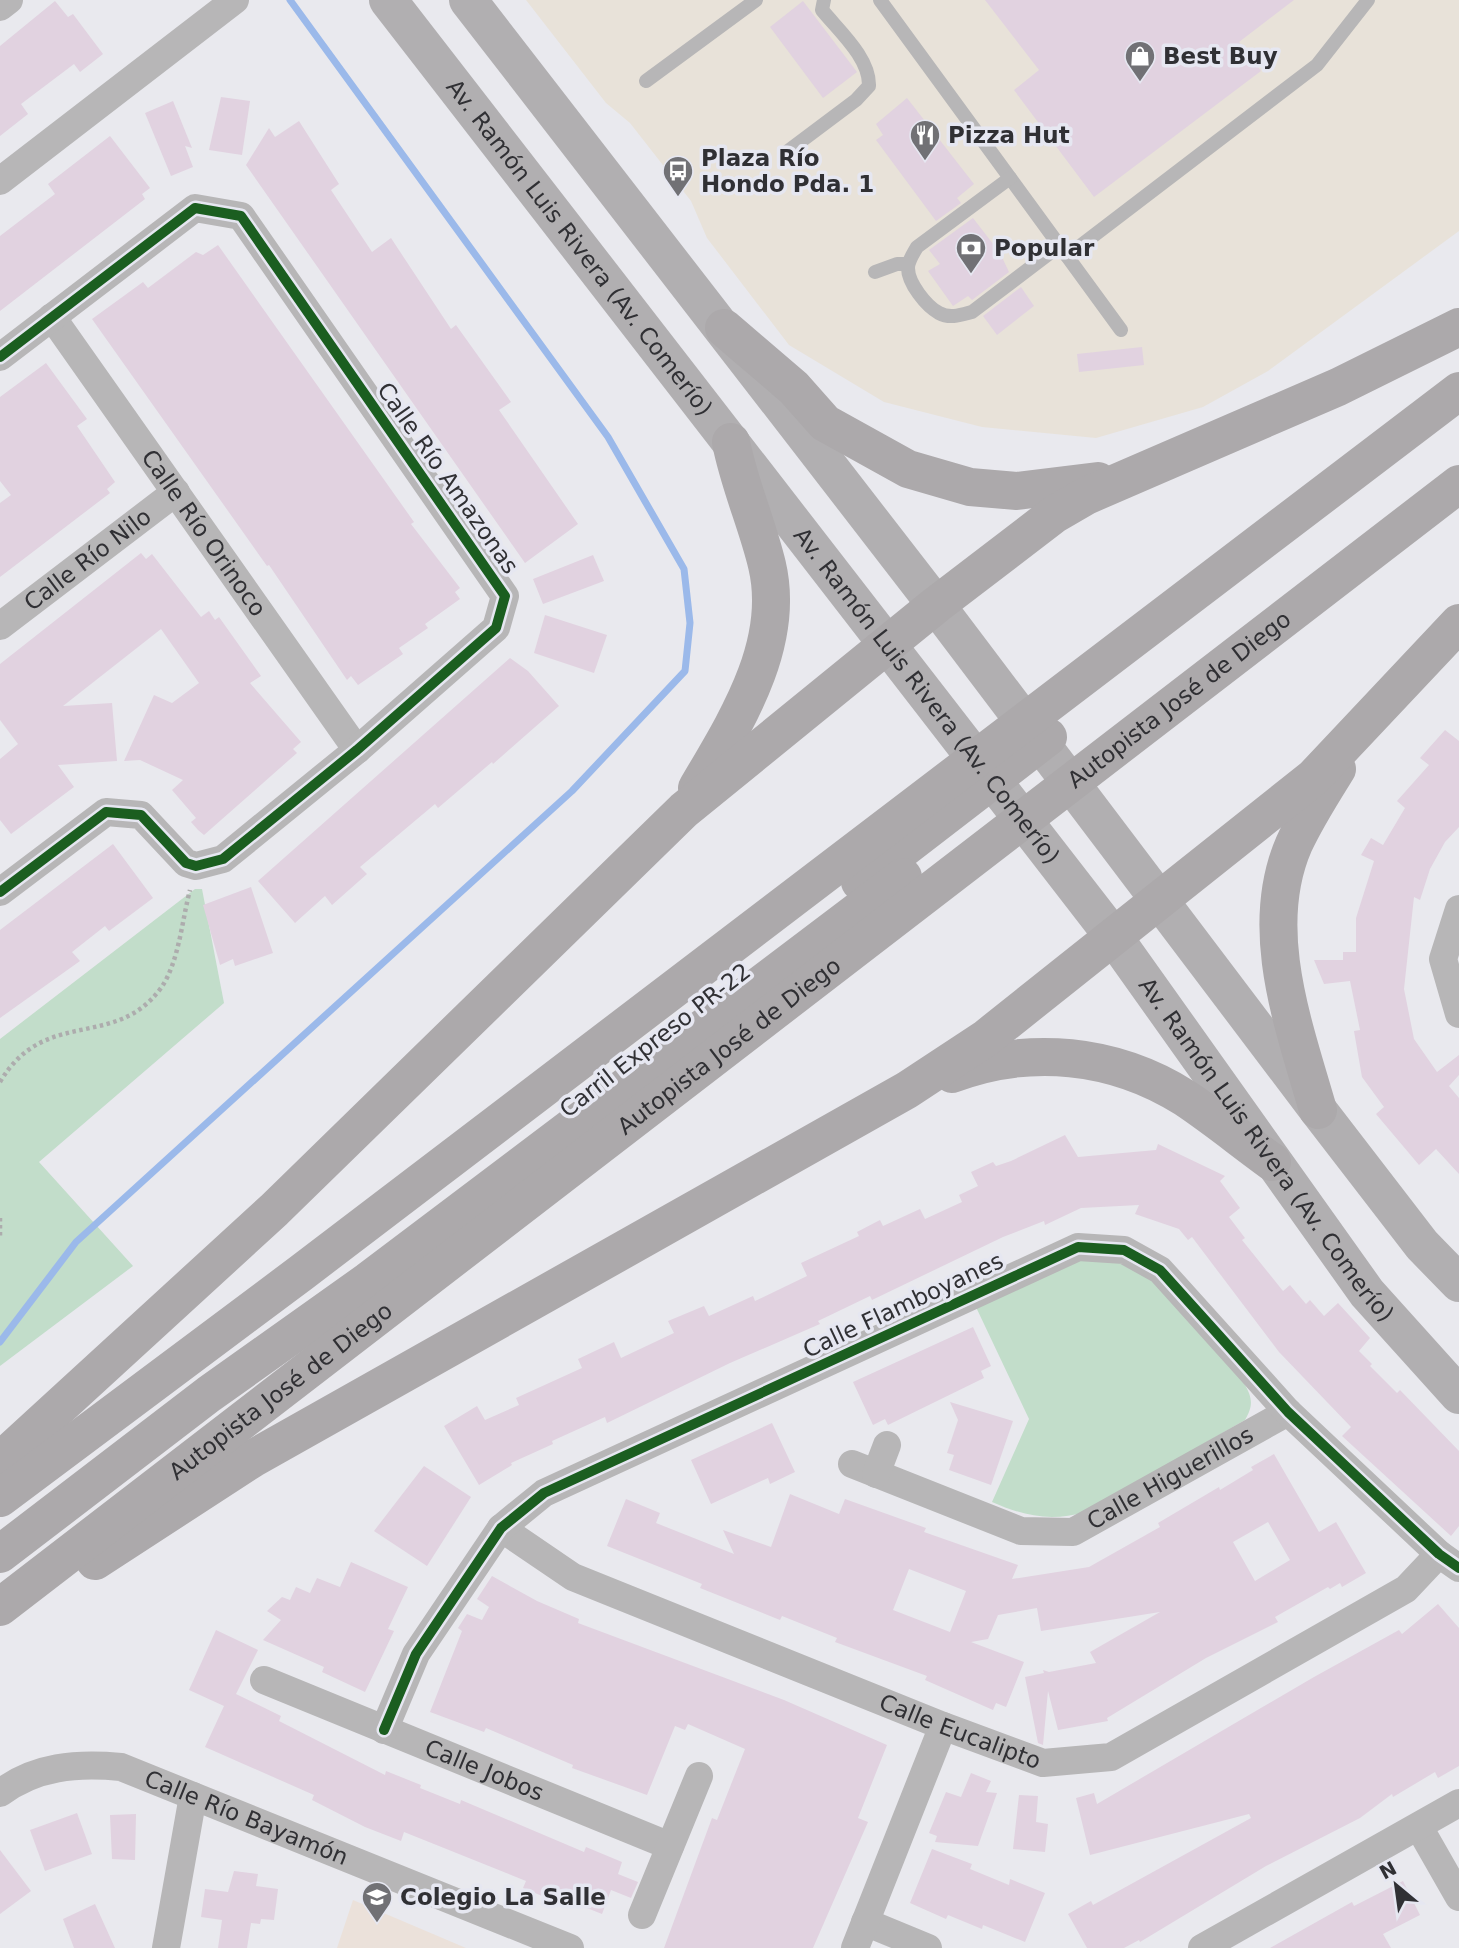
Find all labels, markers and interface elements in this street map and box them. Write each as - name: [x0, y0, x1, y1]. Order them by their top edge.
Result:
- shop icon: Best Buy: [1123, 39, 1157, 83]
- place label: Best Buy: [1163, 43, 1278, 69]
- street label: Av. Ramón Luis Rivera (Av. Comerío): [441, 74, 718, 421]
- restaurant icon: Pizza Hut: [908, 118, 942, 162]
- place label: Pizza Hut: [948, 122, 1070, 148]
- place label: Plaza Río Hondo Pda. 1: [701, 145, 874, 197]
- bus stop icon: Plaza Río Hondo Pda. 1: [661, 154, 695, 198]
- bank icon: Popular: [954, 231, 988, 275]
- place label: Popular: [994, 235, 1095, 261]
- street label: Calle Río Amazonas: [372, 377, 524, 579]
- street label: Calle Río Orinoco: [137, 445, 272, 621]
- street label: Calle Río Nilo: [19, 503, 156, 616]
- street label: Av. Ramón Luis Rivera (Av. Comerío): [789, 523, 1065, 869]
- street label: Autopista José de Diego: [1063, 605, 1296, 793]
- street label: Autopista José de Diego: [612, 952, 846, 1140]
- street label: Carril Expreso PR-22: [555, 958, 755, 1122]
- street label: Av. Ramón Luis Rivera (Av. Comerío): [1134, 973, 1399, 1327]
- street label: Calle Flamboyanes: [799, 1247, 1007, 1363]
- street label: Autopista José de Diego: [164, 1297, 397, 1485]
- street label: Calle Higuerillos: [1082, 1421, 1258, 1535]
- street label: Calle Eucalipto: [876, 1689, 1045, 1774]
- street label: Calle Jobos: [421, 1734, 548, 1806]
- street label: Calle Río Bayamón: [141, 1765, 352, 1870]
- north arrow: [1361, 1850, 1431, 1920]
- text: N: [1375, 1857, 1400, 1884]
- school or university icon: Colegio La Salle: [360, 1880, 394, 1924]
- place label: Colegio La Salle: [400, 1884, 606, 1910]

